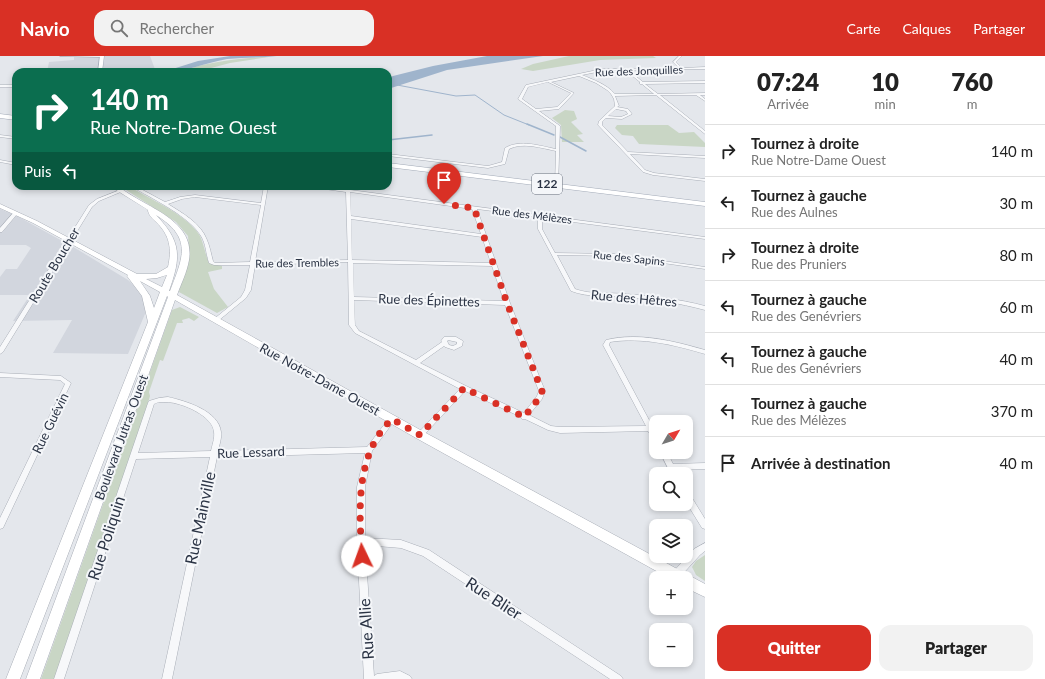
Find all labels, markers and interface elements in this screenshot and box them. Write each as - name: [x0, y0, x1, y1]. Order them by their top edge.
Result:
- search box: [94, 10, 374, 46]
- text: Navio: [20, 17, 70, 40]
- icon: search: [108, 17, 130, 39]
- text: Rechercher: [140, 19, 214, 37]
- text: Carte: [847, 20, 880, 37]
- text: Calques: [902, 20, 951, 37]
- text: Partager: [973, 20, 1025, 37]
- street label: Rue des Jonquilles: [595, 62, 684, 79]
- text: 07:24: [757, 67, 819, 96]
- text: 10: [871, 67, 899, 96]
- text: 760: [951, 67, 993, 96]
- text: 140 m: [90, 82, 169, 116]
- icon: right: [24, 84, 76, 136]
- text: Arrivée: [767, 96, 809, 112]
- text: min: [875, 96, 896, 112]
- text: m: [967, 96, 977, 112]
- text: Rue Notre-Dame Ouest: [90, 116, 277, 138]
- text: Tournez à droite: [751, 134, 859, 152]
- icon: right: [717, 140, 739, 162]
- text: 140 m: [991, 142, 1033, 160]
- text: Rue Notre-Dame Ouest: [751, 152, 886, 168]
- icon: left: [59, 160, 81, 182]
- text: Puis: [24, 162, 51, 180]
- pin: [427, 163, 461, 204]
- icon: arrive: [433, 169, 455, 191]
- road number: 122: [532, 174, 562, 194]
- text: Tournez à gauche: [751, 186, 867, 204]
- icon: left: [717, 192, 739, 214]
- text: 30 m: [999, 194, 1033, 212]
- street label: Rue des Mélèzes: [491, 203, 573, 226]
- text: Rue des Aulnes: [751, 204, 838, 220]
- street label: Route Boucher: [25, 224, 83, 306]
- text: Tournez à droite: [751, 238, 859, 256]
- icon: right: [717, 244, 739, 266]
- text: 80 m: [999, 246, 1033, 264]
- street label: Rue des Sapins: [593, 247, 666, 268]
- street label: Rue des Trembles: [255, 255, 339, 270]
- text: Rue des Pruniers: [751, 256, 847, 272]
- street label: Rue des Hêtres: [590, 286, 678, 310]
- street label: Rue des Épinettes: [378, 290, 480, 310]
- text: Tournez à gauche: [751, 290, 867, 308]
- icon: left: [717, 296, 739, 318]
- text: 60 m: [999, 298, 1033, 316]
- text: Rue des Genévriers: [751, 308, 861, 324]
- street label: Rue Notre-Dame Ouest: [257, 339, 383, 419]
- text: Tournez à gauche: [751, 342, 867, 360]
- icon: left: [717, 348, 739, 370]
- text: 40 m: [999, 350, 1033, 368]
- text: Rue des Genévriers: [751, 360, 861, 376]
- street label: Boulevard Jutras Ouest: [91, 372, 151, 502]
- street label: Rue Guévin: [28, 390, 72, 456]
- text: Tournez à gauche: [751, 394, 867, 412]
- icon: left: [717, 400, 739, 422]
- text: 370 m: [991, 402, 1033, 420]
- text: Rue des Mélèzes: [751, 412, 846, 428]
- north arrow: [649, 415, 693, 459]
- map controls: [649, 415, 693, 667]
- street label: Rue Lessard: [217, 443, 285, 461]
- icon: arrive: [717, 452, 739, 474]
- text: Arrivée à destination: [751, 454, 890, 472]
- text: 40 m: [999, 454, 1033, 472]
- button: search: [649, 467, 693, 511]
- street label: Rue Mainville: [180, 470, 219, 566]
- street label: Rue Poliquin: [83, 493, 128, 582]
- button: layers: [649, 519, 693, 563]
- position arrow: [341, 535, 383, 577]
- button: +: [649, 571, 693, 615]
- street label: Rue Blier: [463, 572, 526, 623]
- street label: Rue Allie: [354, 598, 377, 660]
- button: −: [649, 623, 693, 667]
- button: Quitter: [717, 625, 871, 671]
- button: Partager: [879, 625, 1033, 671]

